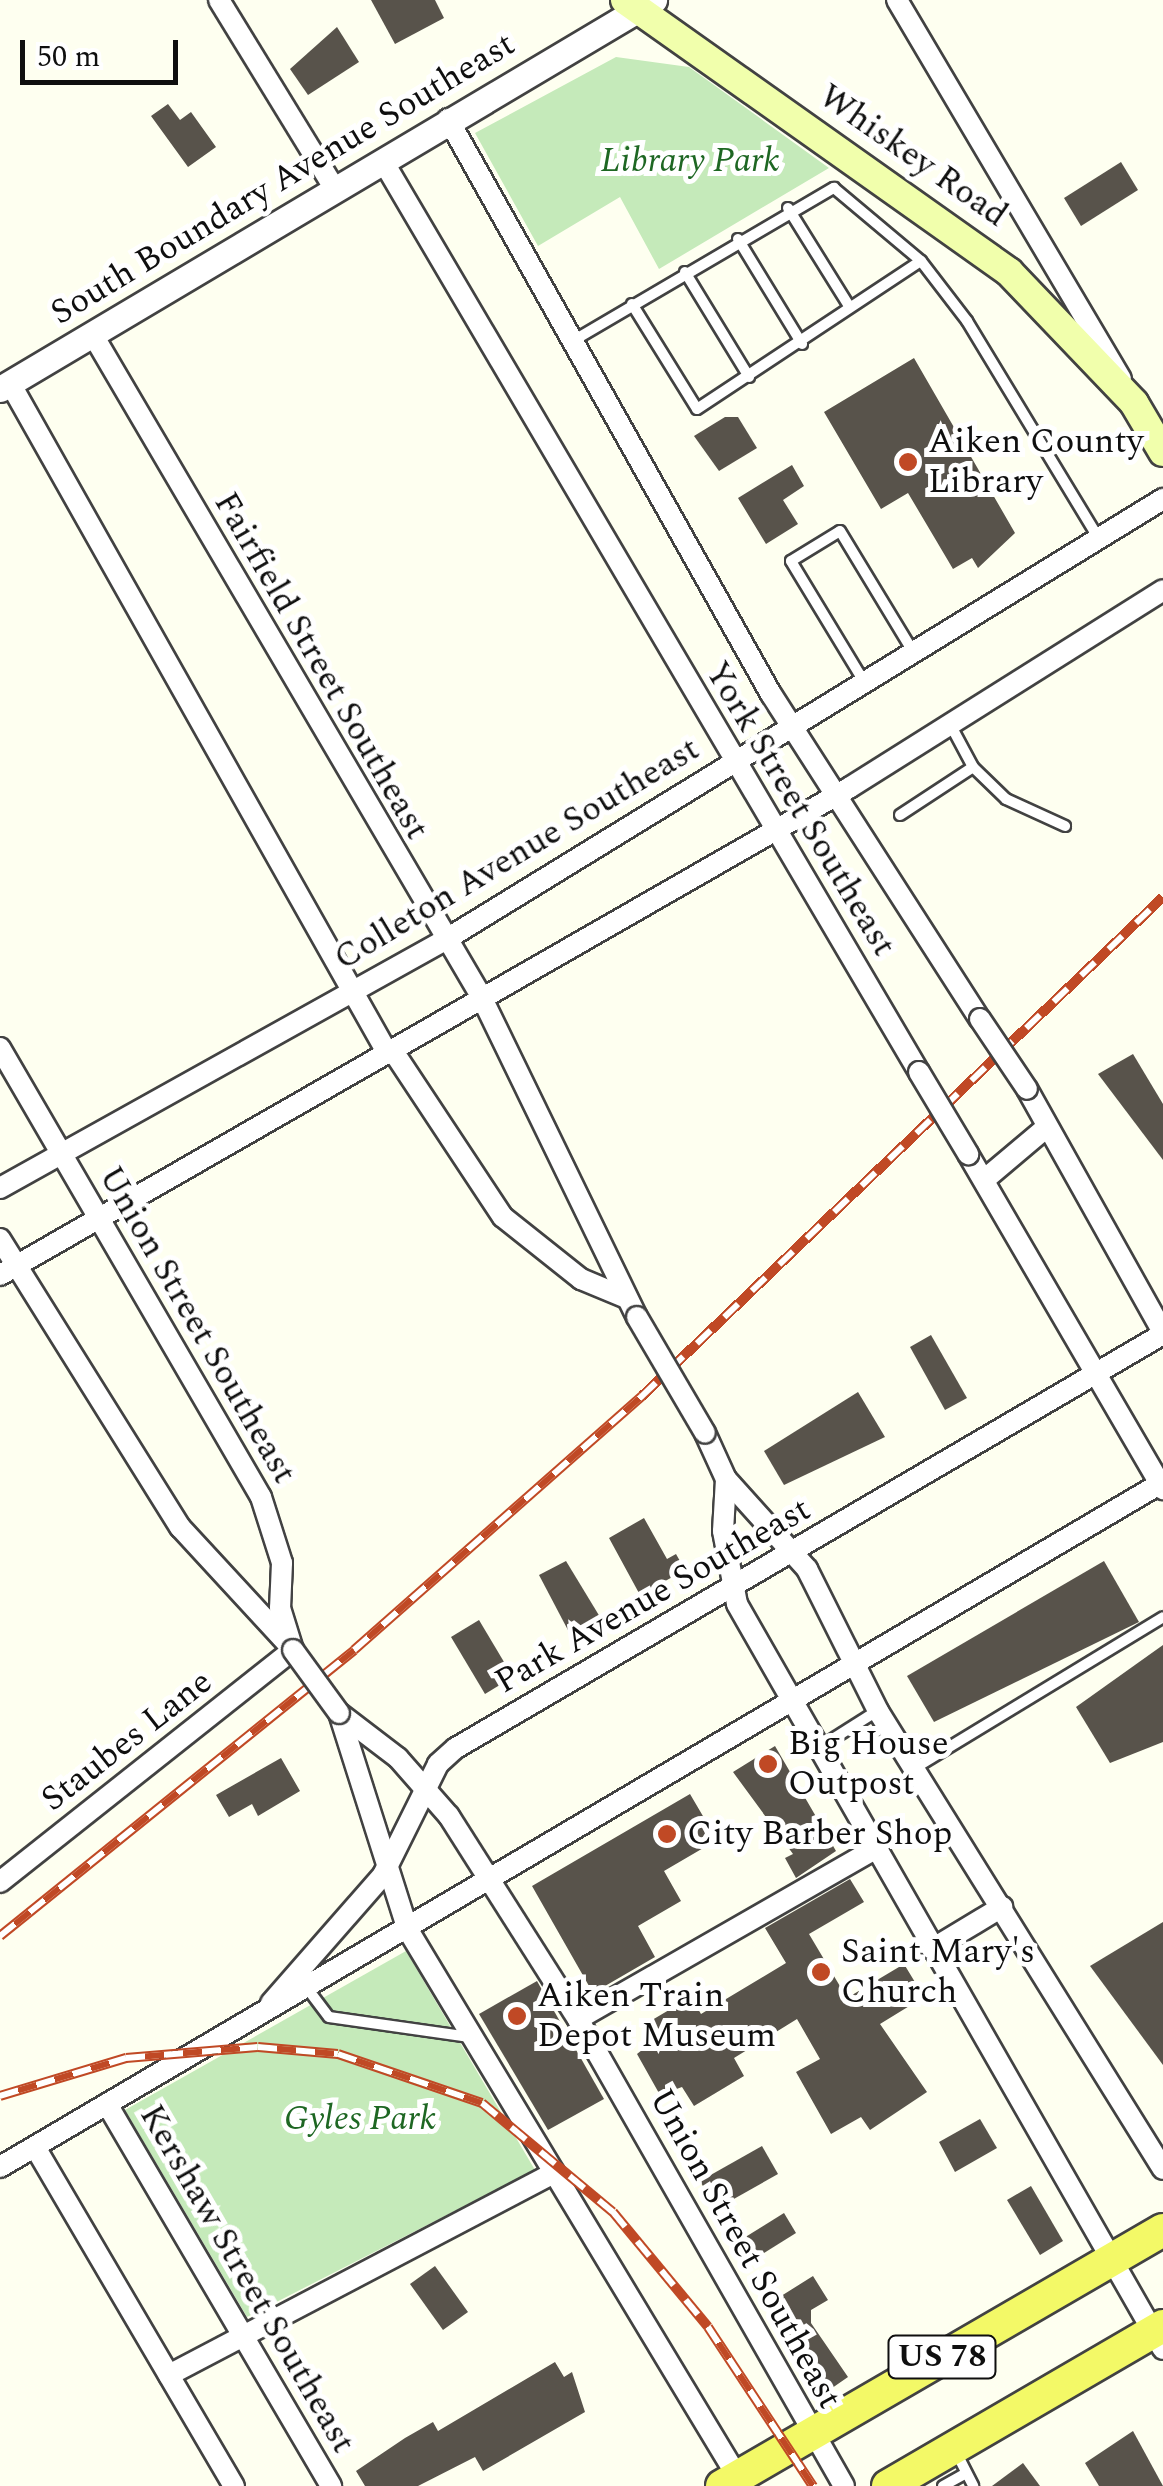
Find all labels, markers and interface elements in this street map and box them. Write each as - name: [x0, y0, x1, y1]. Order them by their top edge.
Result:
- scale bar: [25, 20, 182, 82]
- street label: South Boundary Avenue Southeast: [43, 23, 523, 335]
- text: 50 m: [37, 34, 100, 80]
- street label: Whiskey Road: [811, 75, 1015, 237]
- park label: Library Park: [600, 140, 780, 182]
- place label: Aiken County Library: [928, 421, 1144, 503]
- marker: Aiken County Library: [897, 451, 919, 473]
- street label: Fairfield Street Southeast: [204, 485, 438, 847]
- street label: York Street Southeast: [695, 654, 905, 964]
- street label: Colleton Avenue Southeast: [327, 728, 707, 980]
- street label: Union Street Southeast: [89, 1159, 305, 1491]
- street label: Park Avenue Southeast: [488, 1489, 818, 1703]
- street label: Staubes Lane: [33, 1661, 221, 1821]
- place label: Big House Outpost: [788, 1723, 949, 1805]
- marker: Big House Outpost: [757, 1753, 779, 1775]
- place label: City Barber Shop: [687, 1813, 952, 1855]
- marker: City Barber Shop: [656, 1823, 678, 1845]
- place label: Saint Mary's Church: [841, 1931, 1035, 2013]
- marker: Saint Mary's Church: [810, 1961, 832, 1983]
- place label: Aiken Train Depot Museum: [537, 1975, 776, 2057]
- marker: Aiken Train Depot Museum: [506, 2005, 528, 2027]
- street label: Union Street Southeast: [640, 2082, 850, 2416]
- street label: Kershaw Street Southeast: [130, 2097, 364, 2461]
- park label: Gyles Park: [284, 2098, 436, 2140]
- road number: US 78: [887, 2330, 997, 2384]

